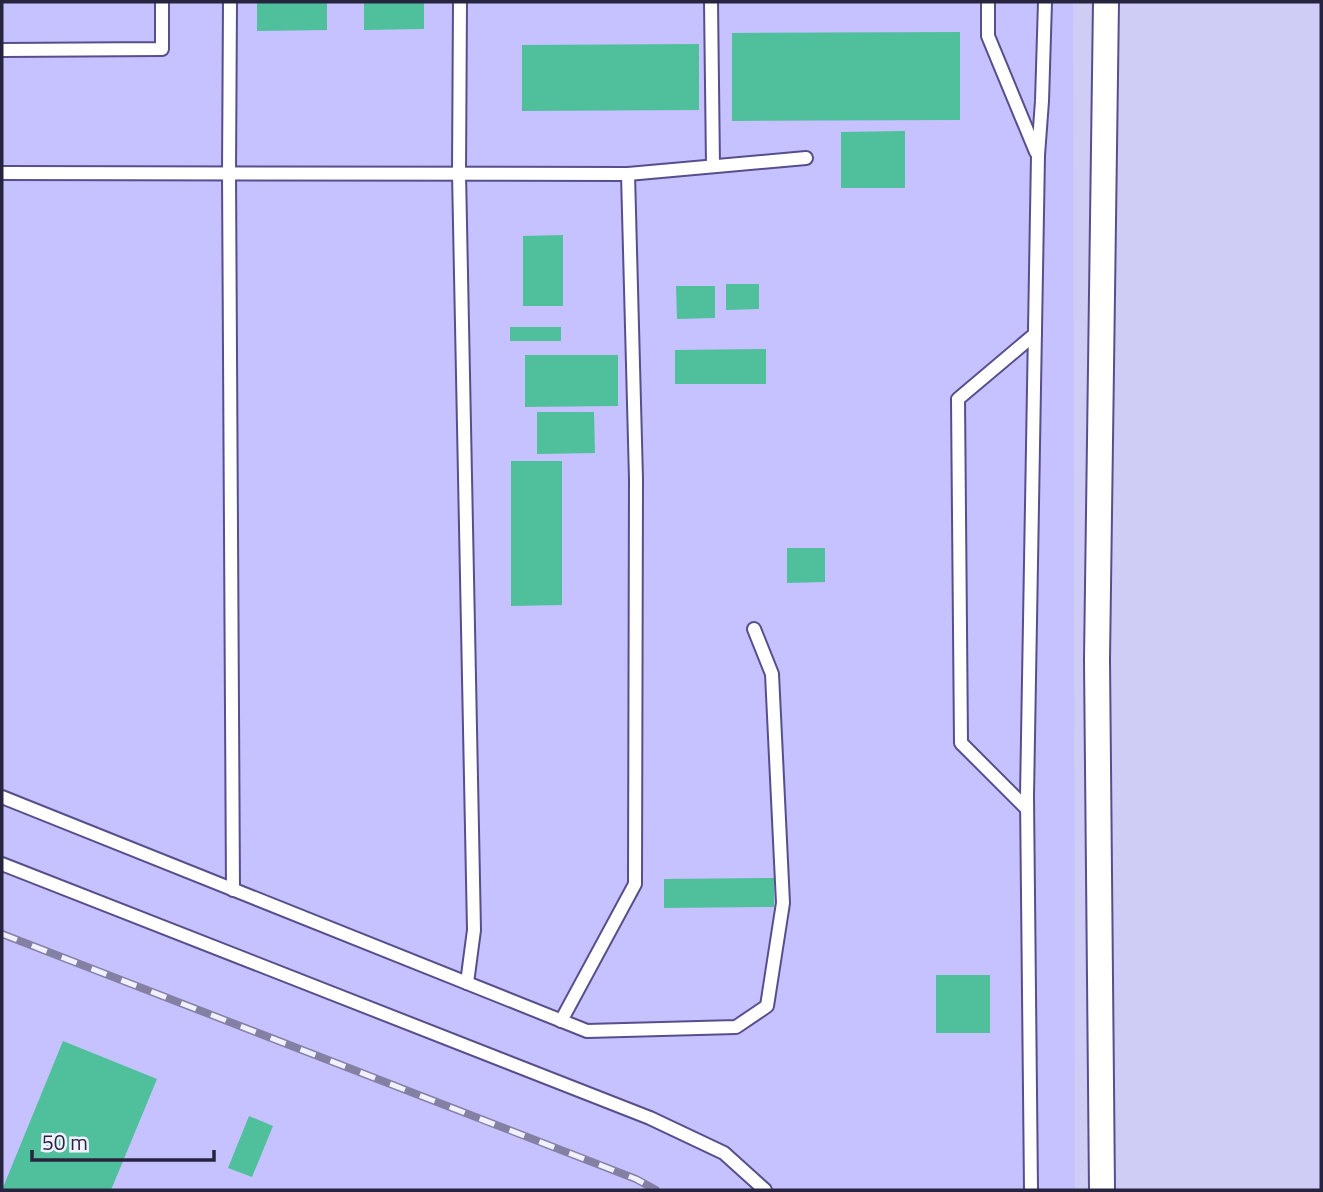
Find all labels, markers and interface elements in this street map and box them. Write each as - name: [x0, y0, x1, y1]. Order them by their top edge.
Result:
- scale bar: [32, 1118, 214, 1162]
- text: 50 m: [42, 1126, 88, 1158]

